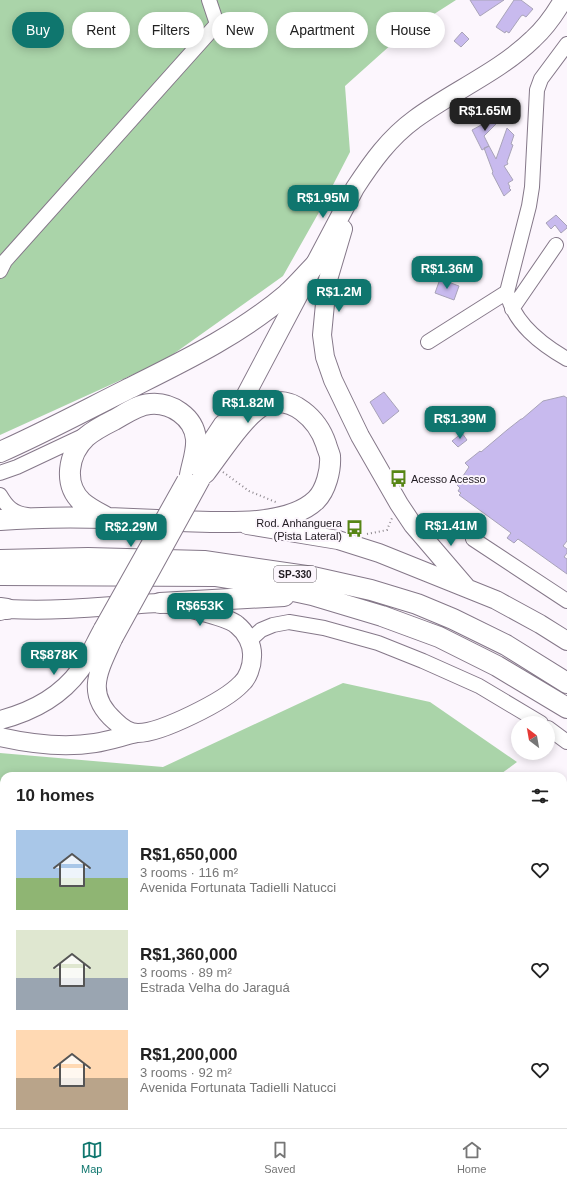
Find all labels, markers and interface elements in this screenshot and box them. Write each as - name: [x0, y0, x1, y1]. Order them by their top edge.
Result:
- chip: Buy: [12, 12, 64, 48]
- chip: Rent: [72, 12, 130, 48]
- chip: Filters: [138, 12, 204, 48]
- chip: New: [212, 12, 268, 48]
- chip: Apartment: [276, 12, 368, 48]
- chip: House: [376, 12, 445, 48]
- pin: R$1.65M: [448, 98, 522, 132]
- text: R$1.65M: [459, 103, 511, 118]
- pin: R$1.95M: [286, 185, 360, 219]
- text: R$1.95M: [297, 190, 349, 205]
- pin: R$1.36M: [410, 256, 484, 290]
- text: R$1.36M: [421, 261, 473, 276]
- pin: R$1.2M: [306, 279, 372, 313]
- text: R$1.2M: [316, 284, 362, 299]
- pin: R$1.82M: [211, 390, 285, 424]
- text: R$1.82M: [222, 395, 274, 410]
- pin: R$1.39M: [423, 406, 497, 440]
- text: R$1.39M: [434, 411, 486, 426]
- bus stop icon: Acesso Acesso: [388, 469, 408, 489]
- place label: Acesso Acesso: [411, 473, 486, 485]
- pin: R$1.41M: [414, 513, 488, 547]
- pin: R$2.29M: [94, 514, 168, 548]
- place label: Rod. Anhanguera (Pista Lateral): [256, 517, 343, 542]
- text: R$1.41M: [425, 518, 477, 533]
- text: R$2.29M: [105, 519, 157, 534]
- bus stop icon: Rod. Anhanguera (Pista Lateral): [345, 519, 365, 539]
- road number: SP-330: [274, 566, 316, 582]
- pin: R$653K: [167, 593, 233, 627]
- text: R$653K: [176, 598, 224, 613]
- pin: R$878K: [21, 642, 87, 676]
- text: R$878K: [30, 647, 78, 662]
- north arrow: [511, 716, 555, 760]
- map controls: [511, 716, 555, 760]
- icon: filters: [529, 785, 551, 807]
- text: 10 homes: [16, 786, 94, 805]
- text: R$1,650,000: [140, 845, 237, 864]
- icon: home: [48, 846, 96, 894]
- icon: heart: [529, 859, 551, 881]
- text: 3 rooms · 116 m²: [140, 865, 238, 880]
- text: Avenida Fortunata Tadielli Natucci: [140, 880, 336, 895]
- text: R$1,360,000: [140, 945, 237, 964]
- icon: home: [48, 946, 96, 994]
- icon: heart: [529, 959, 551, 981]
- text: 3 rooms · 89 m²: [140, 965, 232, 980]
- text: Estrada Velha do Jaraguá: [140, 980, 290, 995]
- text: R$1,200,000: [140, 1045, 237, 1064]
- icon: home: [48, 1046, 96, 1094]
- icon: heart: [529, 1059, 551, 1081]
- text: 3 rooms · 92 m²: [140, 1065, 232, 1080]
- text: Avenida Fortunata Tadielli Natucci: [140, 1080, 336, 1095]
- tab: Map: [81, 1139, 103, 1175]
- tab: Saved: [264, 1139, 295, 1175]
- tab: Home: [457, 1139, 486, 1175]

